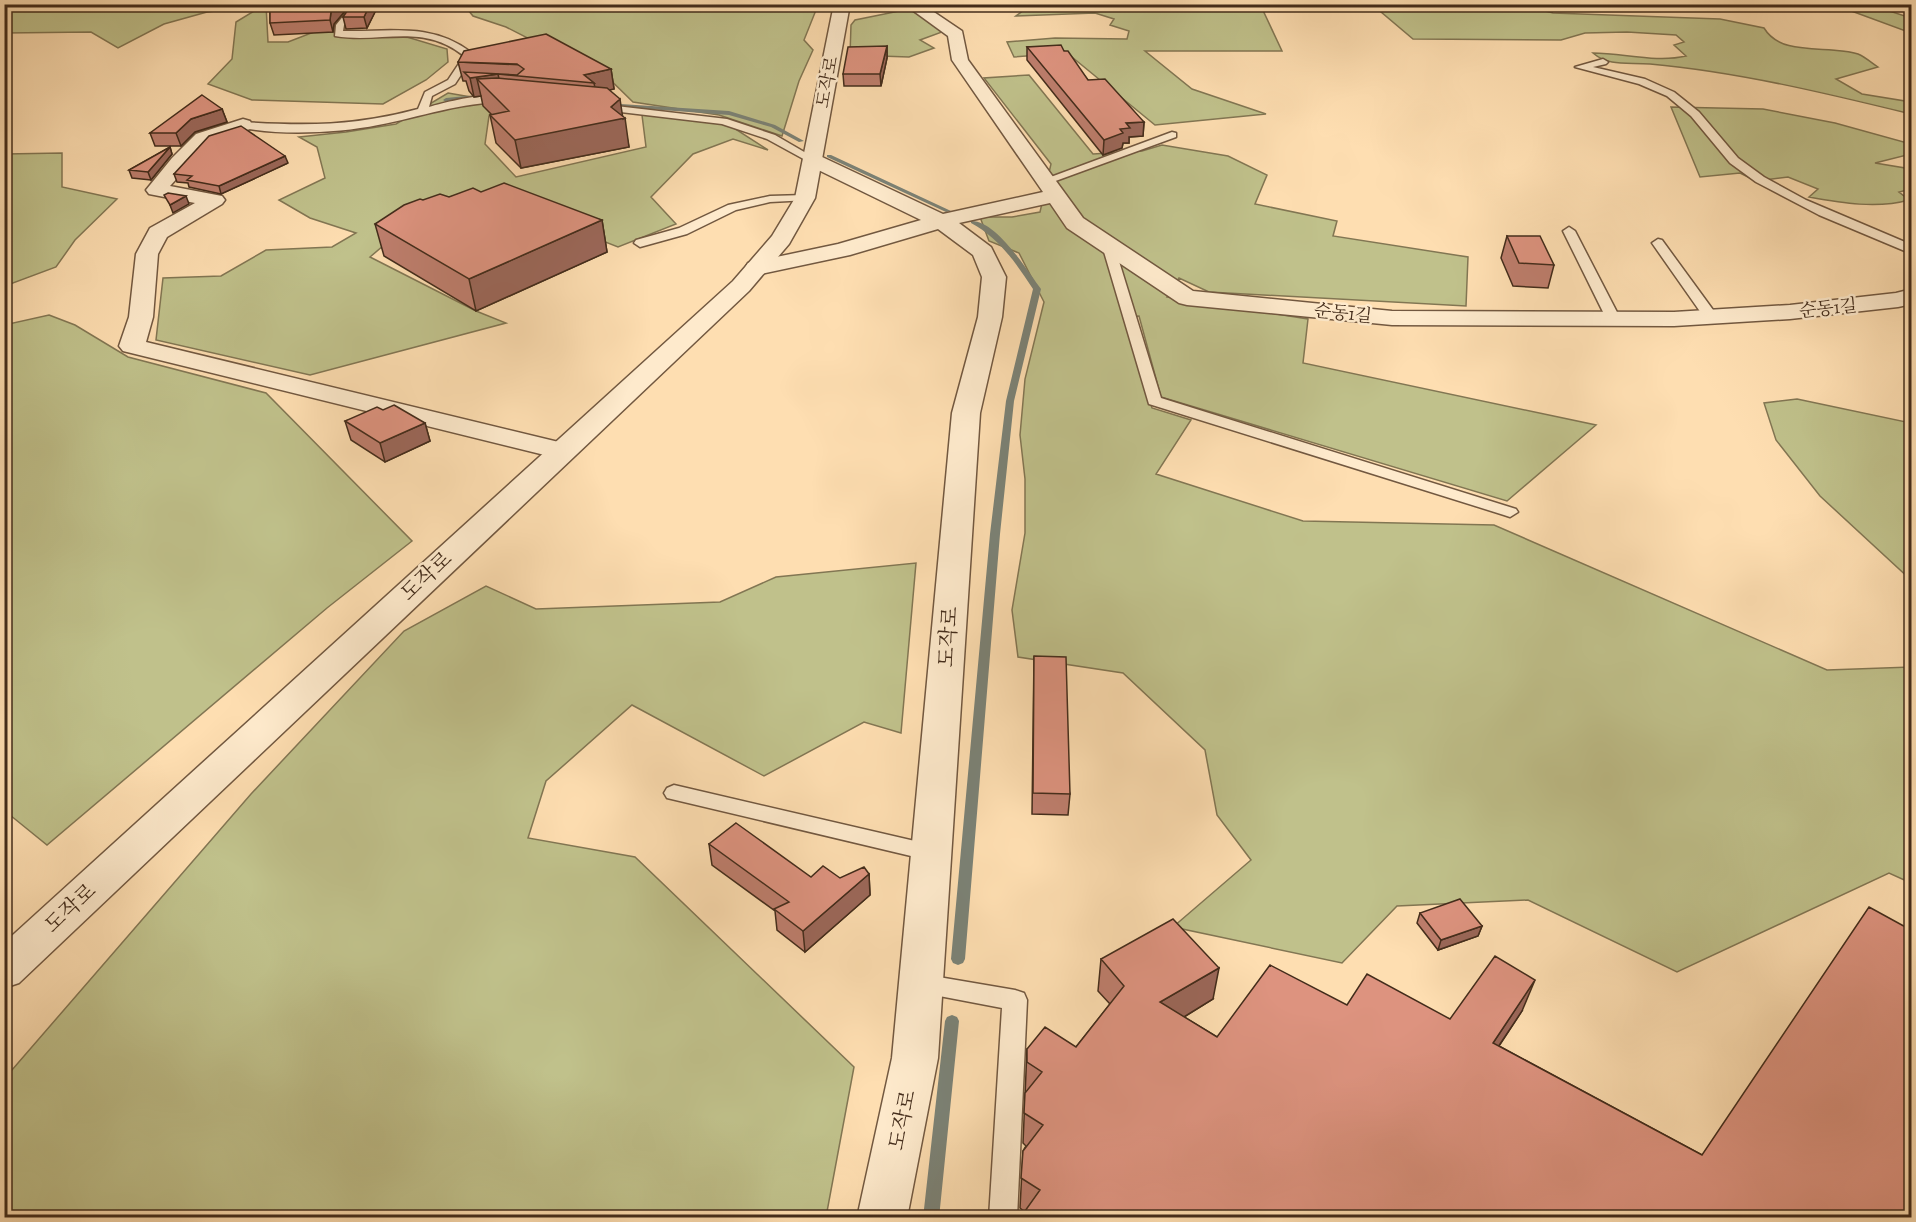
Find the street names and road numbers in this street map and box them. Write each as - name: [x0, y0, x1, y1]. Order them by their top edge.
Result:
- street label: 도작로: [810, 54, 844, 110]
- street label: 순동1길: [1798, 293, 1858, 323]
- street label: 순동1길: [1313, 298, 1373, 328]
- street label: 도작로: [394, 545, 458, 607]
- street label: 도작로: [932, 606, 964, 668]
- street label: 도작로: [38, 877, 102, 939]
- street label: 도작로: [882, 1087, 922, 1153]

